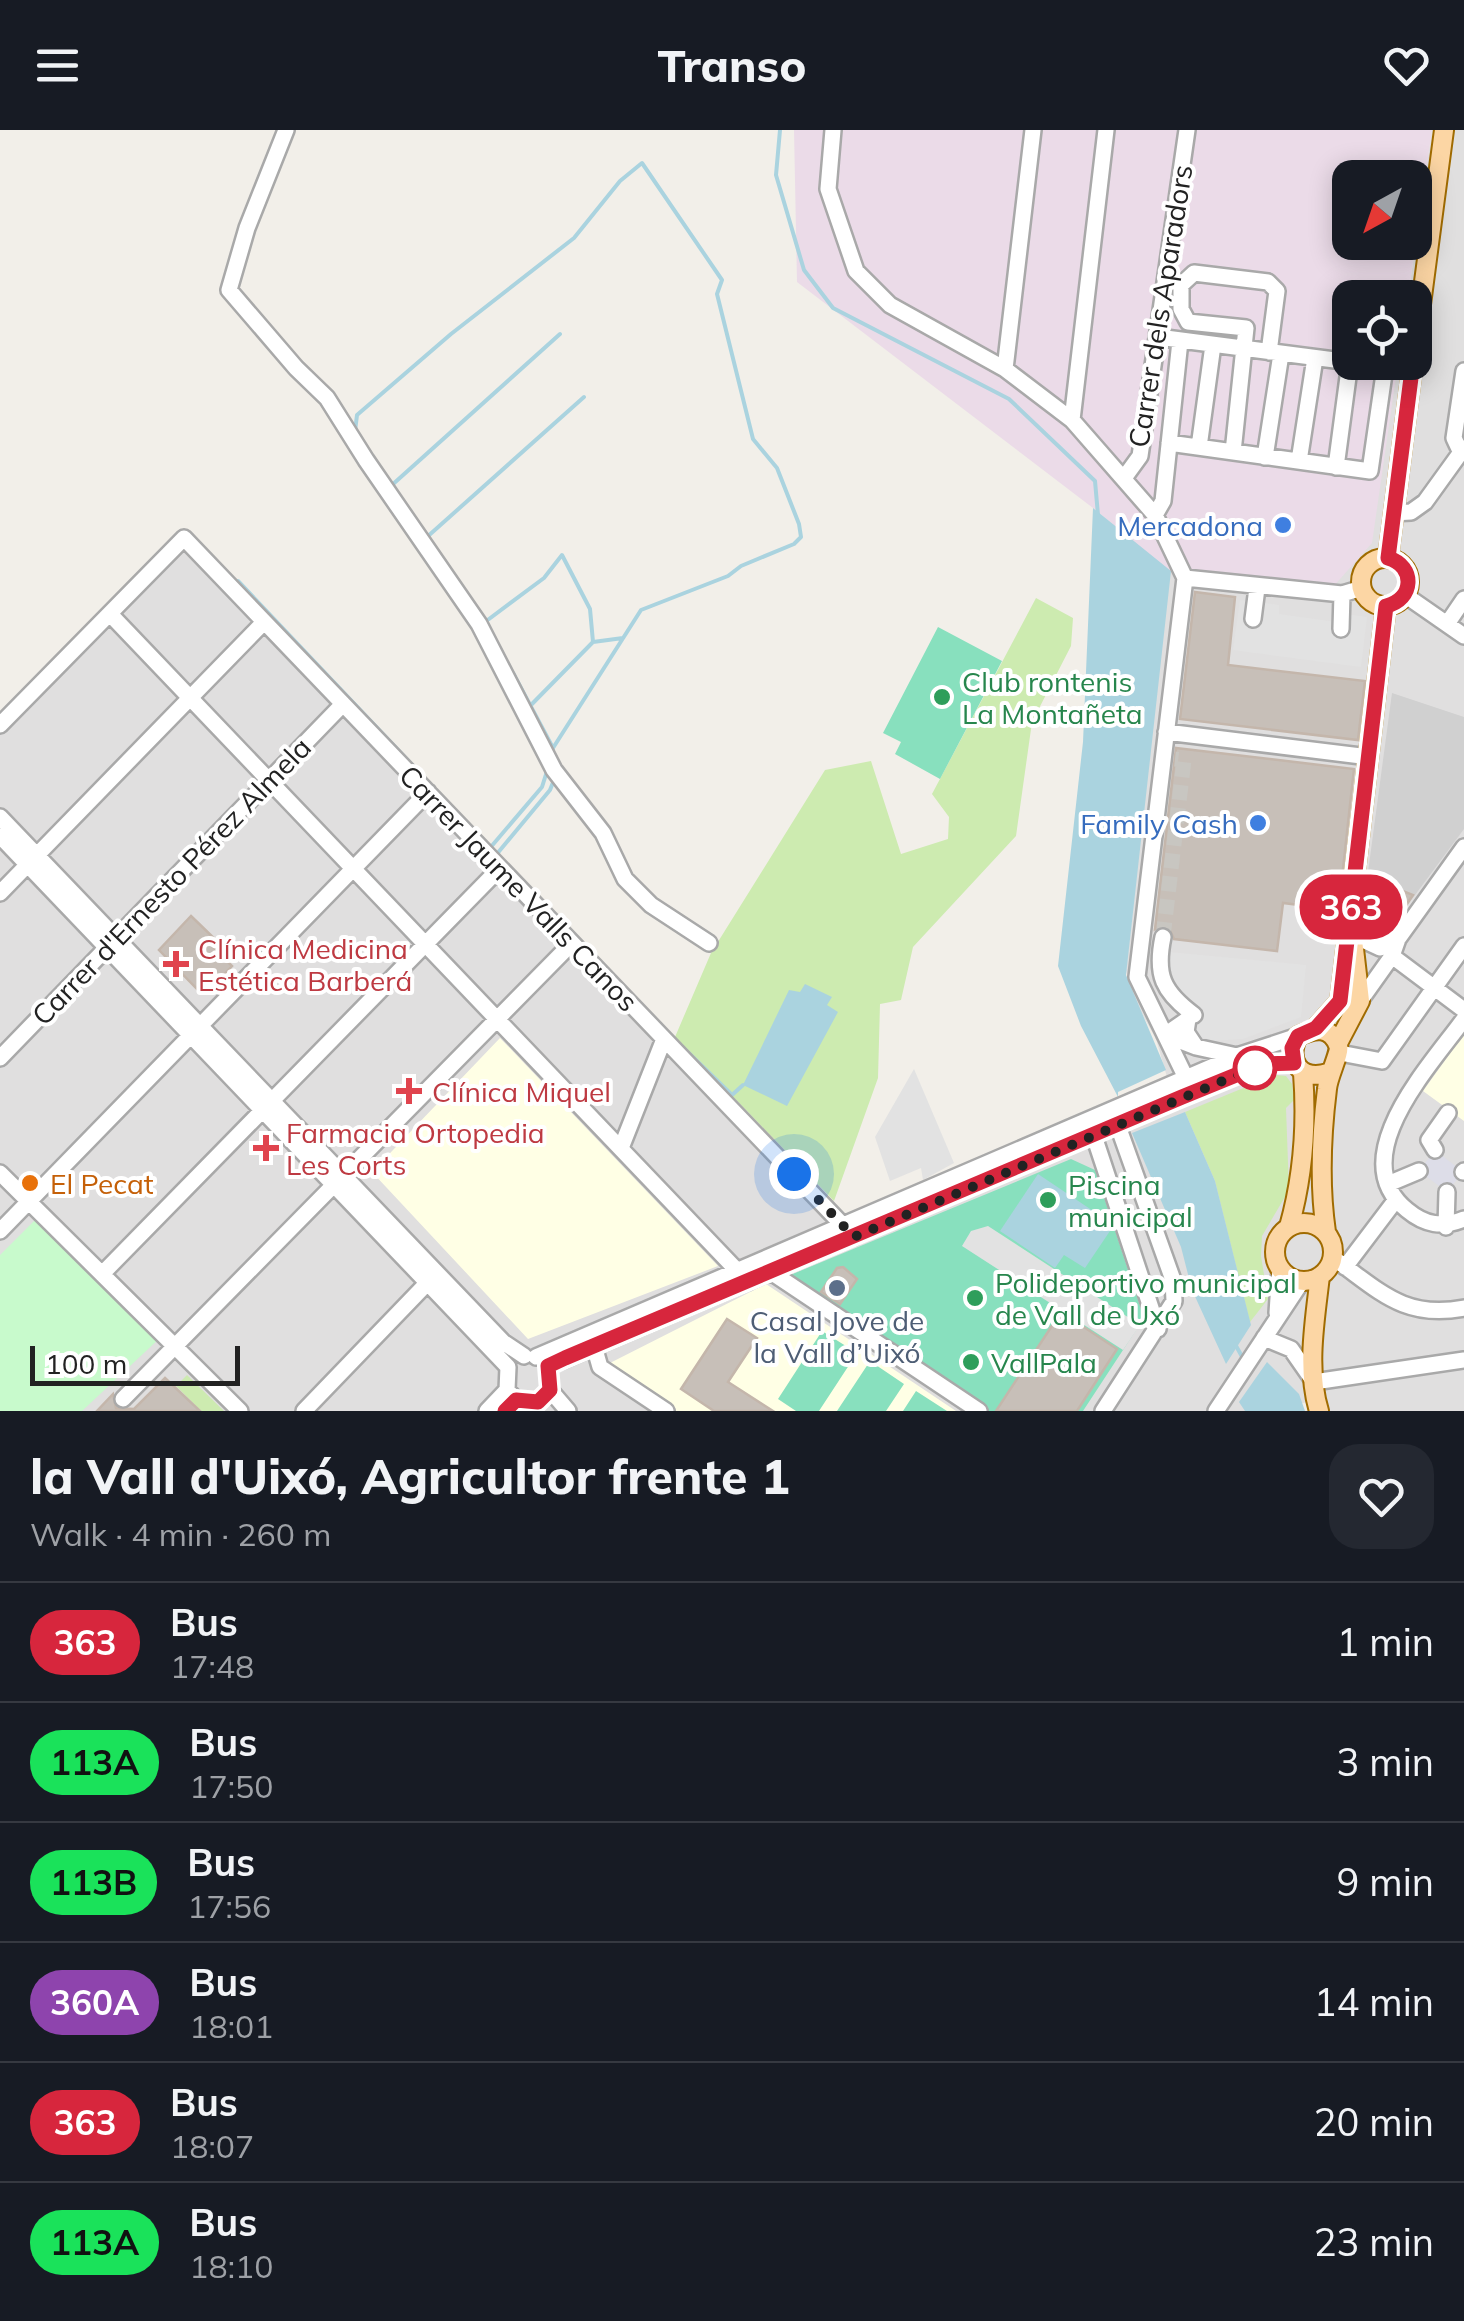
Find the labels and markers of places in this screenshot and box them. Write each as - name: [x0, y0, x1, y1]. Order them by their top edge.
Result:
- place label: Mercadona: [1117, 508, 1263, 543]
- marker: Mercadona: [1272, 514, 1294, 536]
- place label: Club rontenis La Montañeta: [962, 664, 1143, 731]
- marker: Club rontenis La Montañeta: [931, 686, 953, 708]
- place label: Family Cash: [1080, 806, 1238, 841]
- marker: Family Cash: [1247, 812, 1269, 834]
- place label: Clínica Medicina Estética Barberá: [198, 931, 412, 998]
- marker: Clínica Medicina Estética Barberá: [163, 951, 189, 977]
- unlabelled marker: [1234, 1047, 1276, 1089]
- place label: Clínica Miquel: [432, 1074, 611, 1109]
- marker: Clínica Miquel: [396, 1078, 422, 1104]
- place label: Farmacia Ortopedia Les Corts: [286, 1115, 545, 1182]
- marker: Farmacia Ortopedia Les Corts: [255, 1137, 277, 1159]
- place label: El Pecat: [50, 1166, 154, 1201]
- place label: Piscina municipal: [1068, 1167, 1193, 1234]
- marker: El Pecat: [19, 1172, 41, 1194]
- marker: Piscina municipal: [1037, 1189, 1059, 1211]
- place label: Polideportivo municipal de Vall de Uxó: [995, 1265, 1297, 1332]
- marker: Casal Jove de la Vall d’Uixó: [826, 1277, 848, 1299]
- marker: Polideportivo municipal de Vall de Uxó: [964, 1287, 986, 1309]
- place label: Casal Jove de la Vall d’Uixó: [750, 1303, 924, 1370]
- place label: VallPala: [991, 1345, 1097, 1380]
- marker: VallPala: [960, 1351, 982, 1373]

